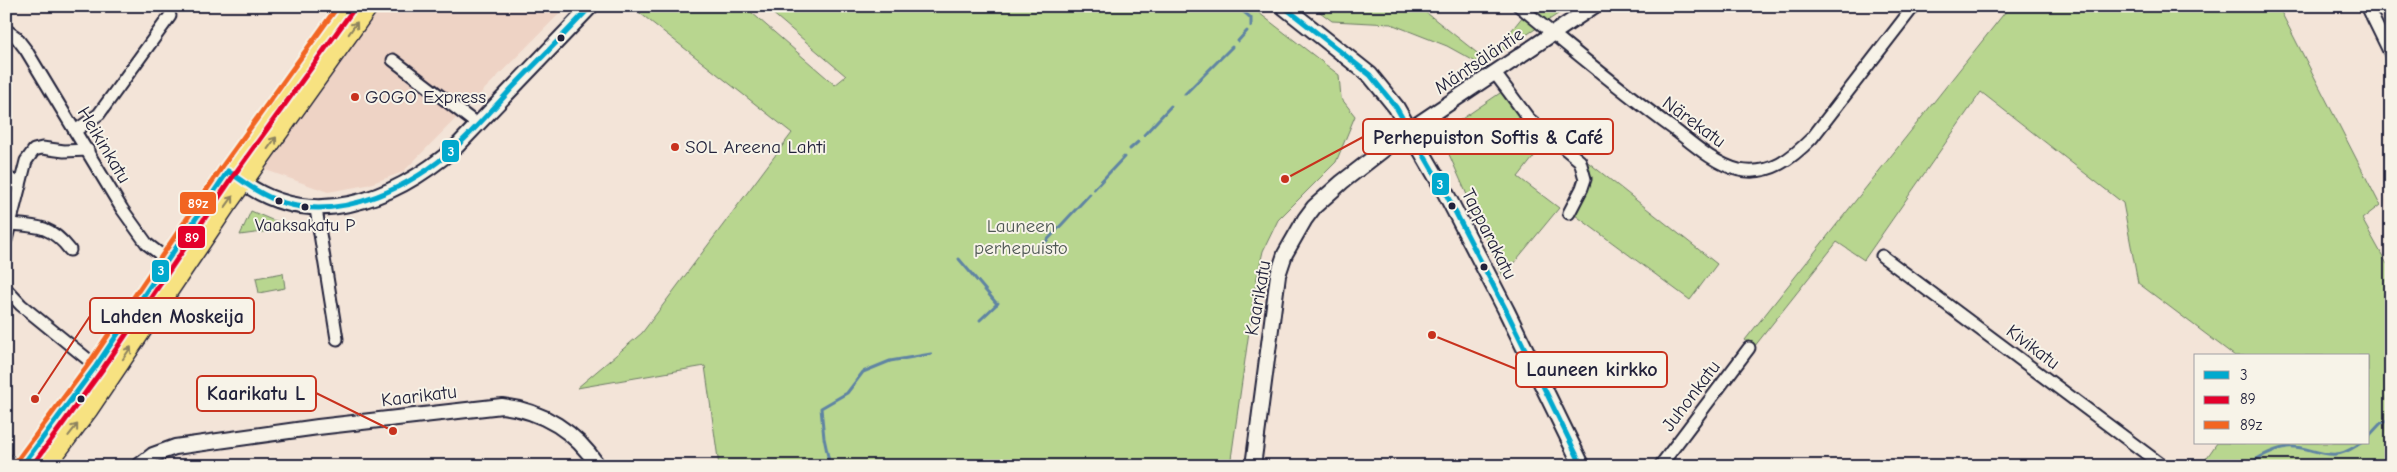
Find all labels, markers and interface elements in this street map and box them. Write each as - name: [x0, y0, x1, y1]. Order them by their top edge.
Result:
- one-way arrow: [348, 21, 358, 35]
- street label: Mäntsäläntie: [1430, 23, 1528, 99]
- unlabelled marker: [556, 33, 566, 43]
- place label: GOGO Express: [365, 86, 486, 108]
- marker: GOGO Express: [349, 91, 361, 103]
- street label: Närekatu: [1658, 92, 1730, 152]
- street label: Heikinkatu: [73, 103, 135, 187]
- callout: Perhepuiston Softis & Café: [1363, 119, 1613, 154]
- text: Perhepuiston Softis & Café: [1373, 126, 1603, 149]
- place label: SOL Areena Lahti: [685, 136, 826, 158]
- one-way arrow: [266, 137, 277, 150]
- line badge: 3: [441, 139, 460, 163]
- marker: SOL Areena Lahti: [669, 141, 681, 153]
- text: 3: [448, 143, 455, 160]
- line badge: 3: [1431, 172, 1450, 196]
- text: 3: [1437, 176, 1444, 193]
- street label: Tapparakatu: [1457, 185, 1521, 283]
- line badge: 89z: [179, 191, 217, 215]
- text: 89z: [188, 195, 208, 212]
- one-way arrow: [224, 195, 234, 209]
- unlabelled marker: [274, 196, 284, 206]
- unlabelled marker: [1447, 201, 1457, 211]
- marker: Vaaksakatu P: [300, 202, 310, 212]
- place label: Vaaksakatu P: [255, 215, 355, 236]
- park label: Launeen perhepuisto: [974, 215, 1068, 259]
- line badge: 89: [177, 225, 206, 249]
- text: 89: [185, 229, 199, 246]
- line badge: 3: [151, 259, 170, 283]
- street label: Kaarikatu: [1241, 259, 1275, 337]
- text: 3: [158, 262, 165, 279]
- unlabelled marker: [1479, 262, 1489, 272]
- callout: Lahden Moskeija: [90, 298, 254, 333]
- text: Lahden Moskeija: [100, 305, 244, 328]
- street label: Kivikatu: [2002, 320, 2064, 374]
- one-way arrow: [122, 347, 132, 361]
- callout: Launeen kirkko: [1516, 352, 1667, 387]
- legend: [2194, 354, 2370, 444]
- street label: Juhonkatu: [1657, 356, 1725, 436]
- text: Launeen kirkko: [1526, 358, 1658, 381]
- text: 3: [2240, 366, 2248, 384]
- callout: Kaarikatu L: [197, 376, 316, 411]
- street label: Kaarikatu: [380, 380, 458, 412]
- text: Kaarikatu L: [207, 382, 305, 405]
- text: 89: [2240, 390, 2256, 408]
- unlabelled marker: [76, 394, 86, 404]
- text: 89z: [2240, 416, 2263, 434]
- one-way arrow: [68, 424, 79, 437]

